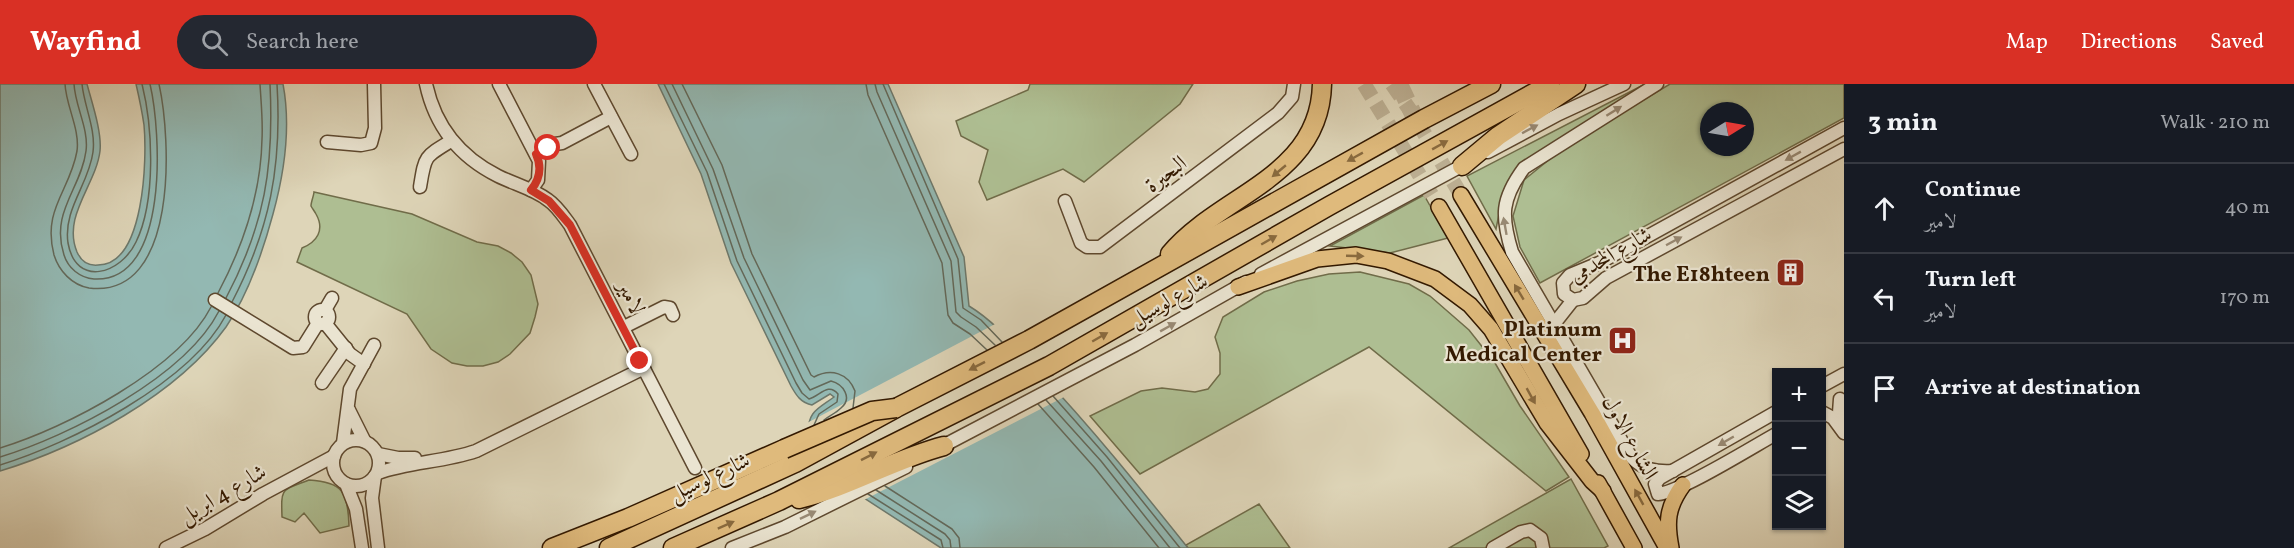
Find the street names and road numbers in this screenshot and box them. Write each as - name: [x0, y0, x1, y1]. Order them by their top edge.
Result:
- street label: البحيرة: [1139, 149, 1194, 201]
- street label: شارع المجدمي: [1564, 220, 1659, 293]
- street label: شارع لوسيل: [1124, 267, 1215, 336]
- street label: لامير: [607, 274, 651, 321]
- street label: الشارع الاول: [1592, 390, 1665, 487]
- street label: شارع لوسيل: [664, 446, 756, 511]
- street label: شارع 4 ابريل: [174, 458, 273, 534]

